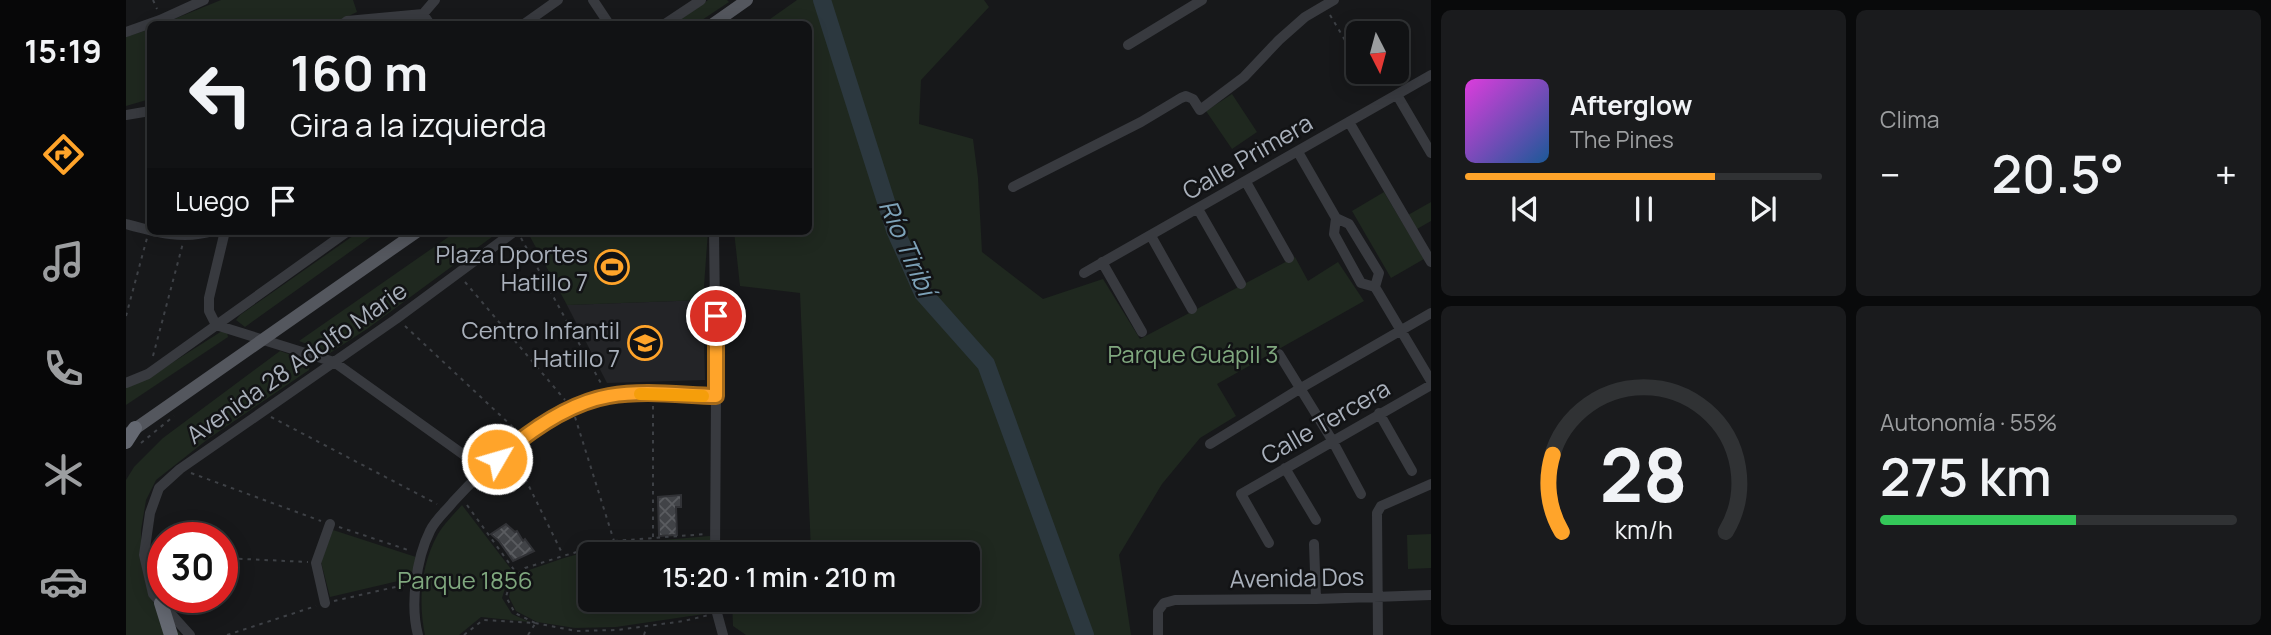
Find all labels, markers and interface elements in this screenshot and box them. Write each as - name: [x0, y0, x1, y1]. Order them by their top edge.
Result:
- north arrow: [1346, 21, 1409, 84]
- map controls: [1346, 21, 1409, 84]
- text: 15:19: [24, 29, 102, 73]
- text: 160 m: [290, 39, 428, 106]
- icon: left: [175, 49, 266, 140]
- text: Afterglow: [1570, 87, 1692, 123]
- text: Gira a la izquierda: [290, 103, 546, 147]
- text: Clima: [1880, 103, 1939, 135]
- street label: Calle Primera: [1176, 105, 1318, 207]
- text: The Pines: [1570, 123, 1674, 155]
- icon: directions: [39, 130, 88, 179]
- text: 20.5°: [1992, 138, 2124, 209]
- text: −: [1880, 148, 1901, 200]
- text: +: [2215, 148, 2237, 200]
- icon: arrive: [264, 182, 302, 220]
- text: Luego: [175, 183, 250, 219]
- icon: previous: [1506, 190, 1544, 228]
- icon: pause: [1625, 190, 1663, 228]
- icon: next: [1744, 190, 1782, 228]
- water label: Río Tiribí: [871, 193, 947, 305]
- icon: music: [39, 237, 88, 286]
- place label: Plaza Dportes Hatillo 7: [436, 237, 588, 298]
- sports icon: Plaza Dportes Hatillo 7: [593, 248, 631, 286]
- street label: Avenida 28 Adolfo Marie: [179, 273, 413, 451]
- pin: [686, 286, 746, 346]
- icon: arrive: [697, 297, 735, 335]
- place label: Centro Infantil Hatillo 7: [461, 313, 620, 374]
- school or university icon: Centro Infantil Hatillo 7: [626, 324, 664, 362]
- park label: Parque Guápil 3: [1107, 337, 1279, 370]
- icon: phone: [39, 344, 88, 393]
- street label: Calle Tercera: [1254, 371, 1396, 471]
- text: Autonomía · 55%: [1880, 406, 2057, 438]
- position arrow: [460, 422, 534, 496]
- text: 28: [1600, 424, 1687, 524]
- text: 275 km: [1880, 441, 2052, 512]
- icon: climate: [39, 450, 88, 499]
- text: km/h: [1614, 511, 1673, 546]
- speed limit sign: 30: [147, 522, 238, 613]
- icon: car: [39, 557, 88, 606]
- text: 15:20 · 1 min · 210 m: [662, 559, 896, 595]
- street label: Avenida Dos: [1229, 559, 1365, 595]
- park label: Parque 1856: [397, 563, 533, 596]

